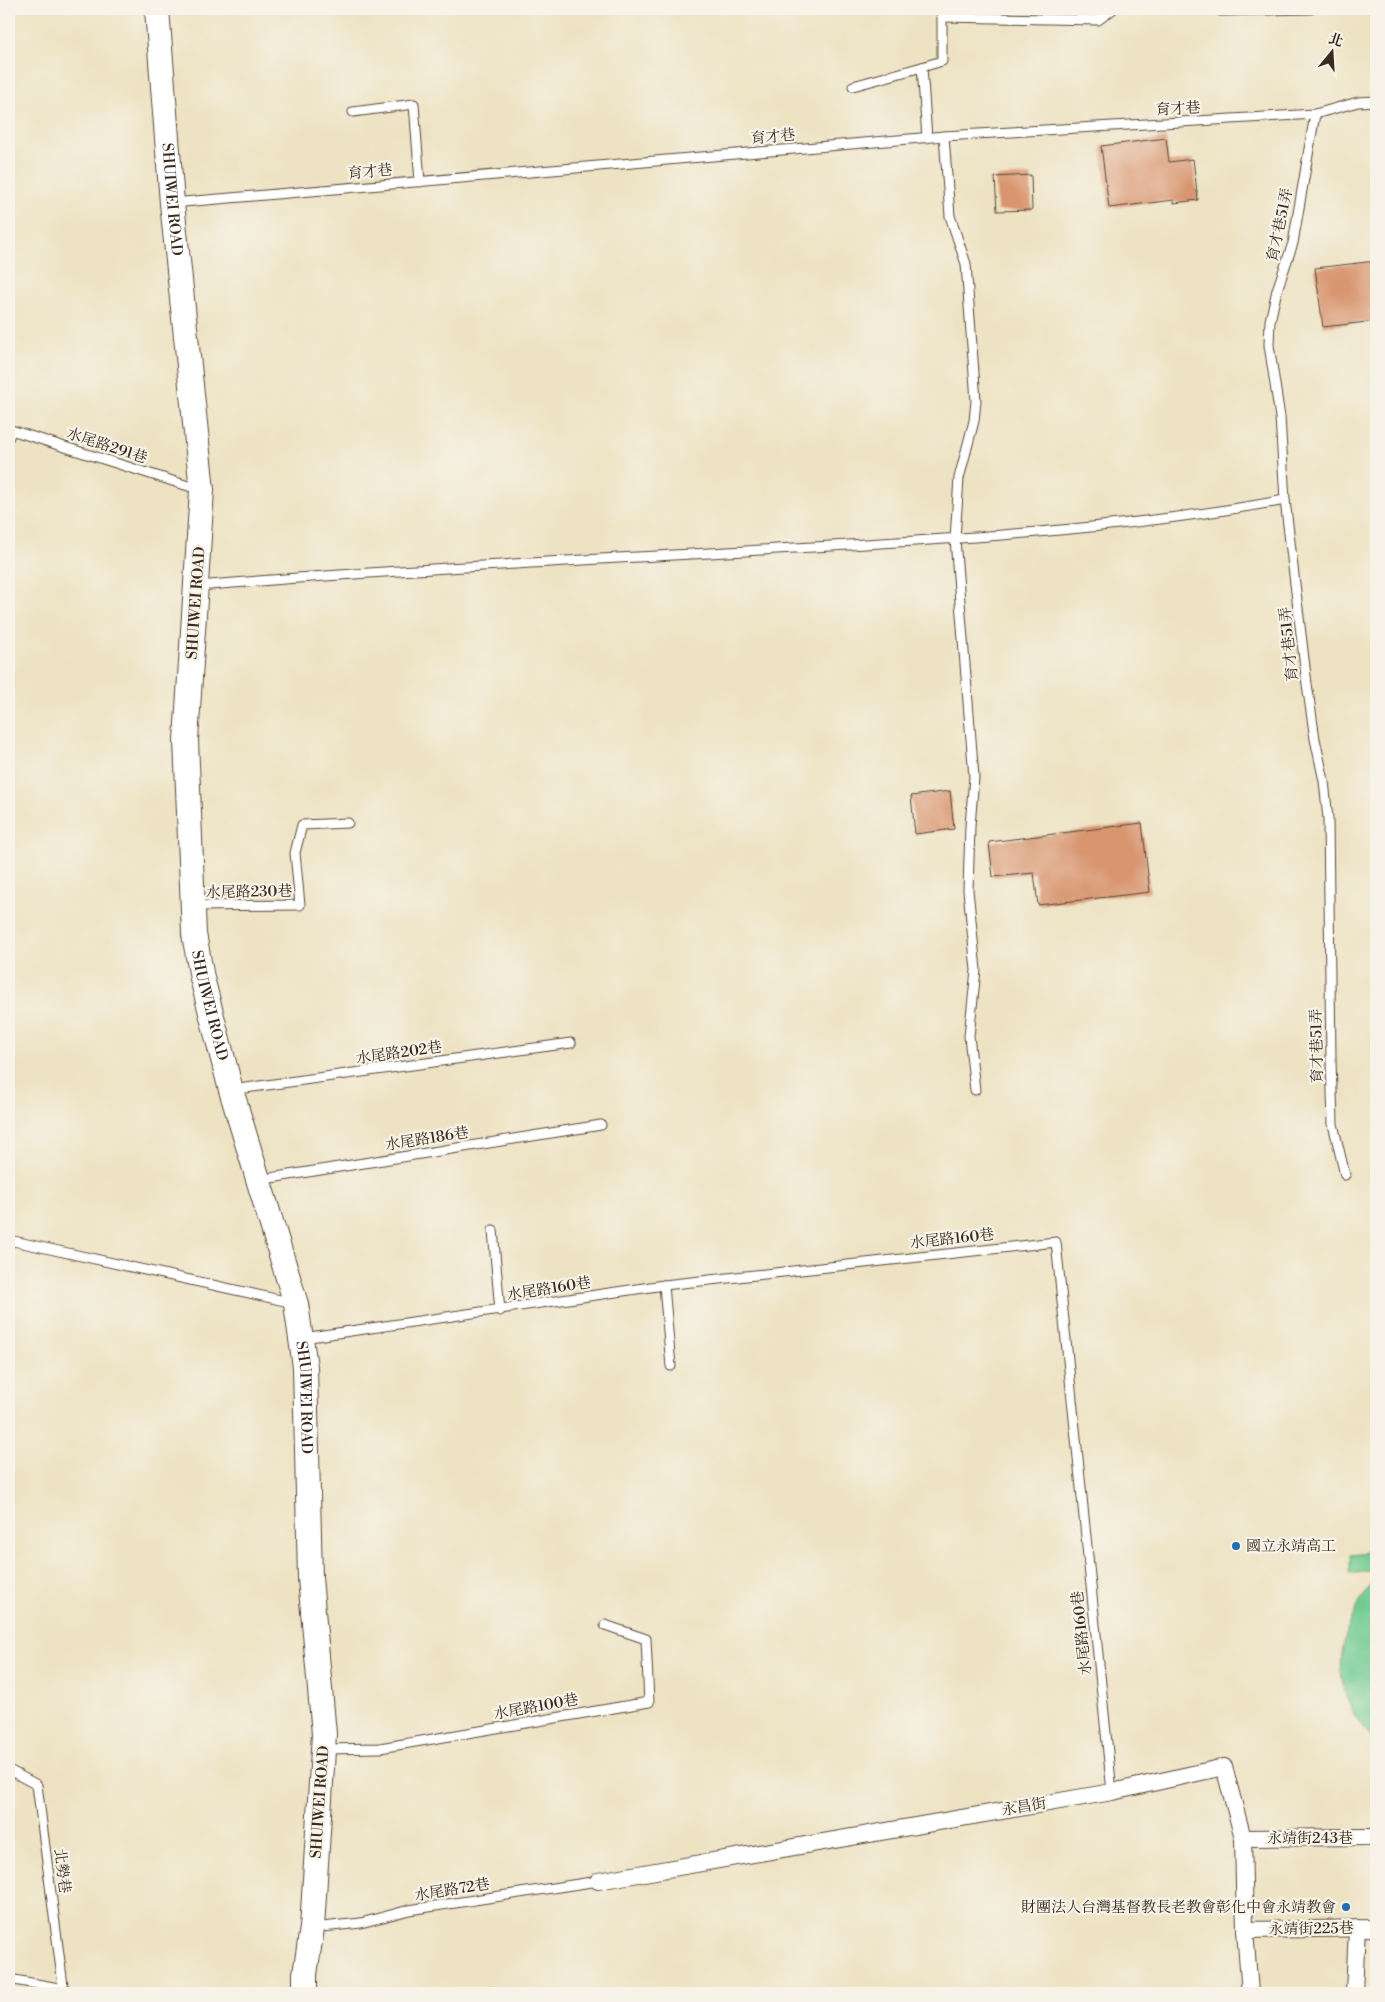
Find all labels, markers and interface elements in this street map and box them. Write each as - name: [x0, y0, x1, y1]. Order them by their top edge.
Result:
- north arrow: [1308, 28, 1358, 78]
- text: 北: [1326, 30, 1345, 51]
- street label: 育才巷: [1155, 98, 1201, 120]
- street label: 育才巷: [750, 126, 796, 148]
- street label: SHUIWEI ROAD: [158, 142, 187, 257]
- street label: 育才巷: [347, 161, 393, 183]
- street label: 育才巷51弄: [1263, 186, 1297, 264]
- street label: 水尾路291巷: [64, 424, 150, 468]
- street label: SHUIWEI ROAD: [183, 546, 209, 660]
- street label: 育才巷51弄: [1276, 606, 1302, 682]
- street label: 水尾路230巷: [205, 882, 293, 902]
- street label: SHUIWEI ROAD: [188, 949, 233, 1063]
- street label: 育才巷51弄: [1307, 1008, 1327, 1084]
- street label: 水尾路202巷: [355, 1038, 443, 1068]
- street label: 水尾路186巷: [384, 1123, 470, 1155]
- street label: 水尾路160巷: [909, 1225, 995, 1253]
- street label: 水尾路160巷: [506, 1273, 592, 1305]
- street label: SHUIWEI ROAD: [292, 1340, 317, 1454]
- place label: 國立永靖高工: [1246, 1537, 1336, 1556]
- marker: 國立永靖高工: [1230, 1540, 1242, 1552]
- street label: 水尾路160巷: [1068, 1590, 1096, 1676]
- street label: 水尾路100巷: [492, 1690, 580, 1724]
- street label: SHUIWEI ROAD: [307, 1745, 333, 1859]
- street label: 永昌街: [1000, 1794, 1048, 1820]
- street label: 永靖街243巷: [1267, 1829, 1353, 1848]
- street label: 北勢巷: [50, 1848, 74, 1894]
- street label: 水尾路72巷: [413, 1875, 491, 1905]
- place label: 財團法人台灣基督教長老教會彰化中會永靖教會: [1021, 1898, 1336, 1917]
- marker: 財團法人台灣基督教長老教會彰化中會永靖教會: [1340, 1901, 1352, 1913]
- street label: 永靖街225巷: [1268, 1919, 1354, 1939]

